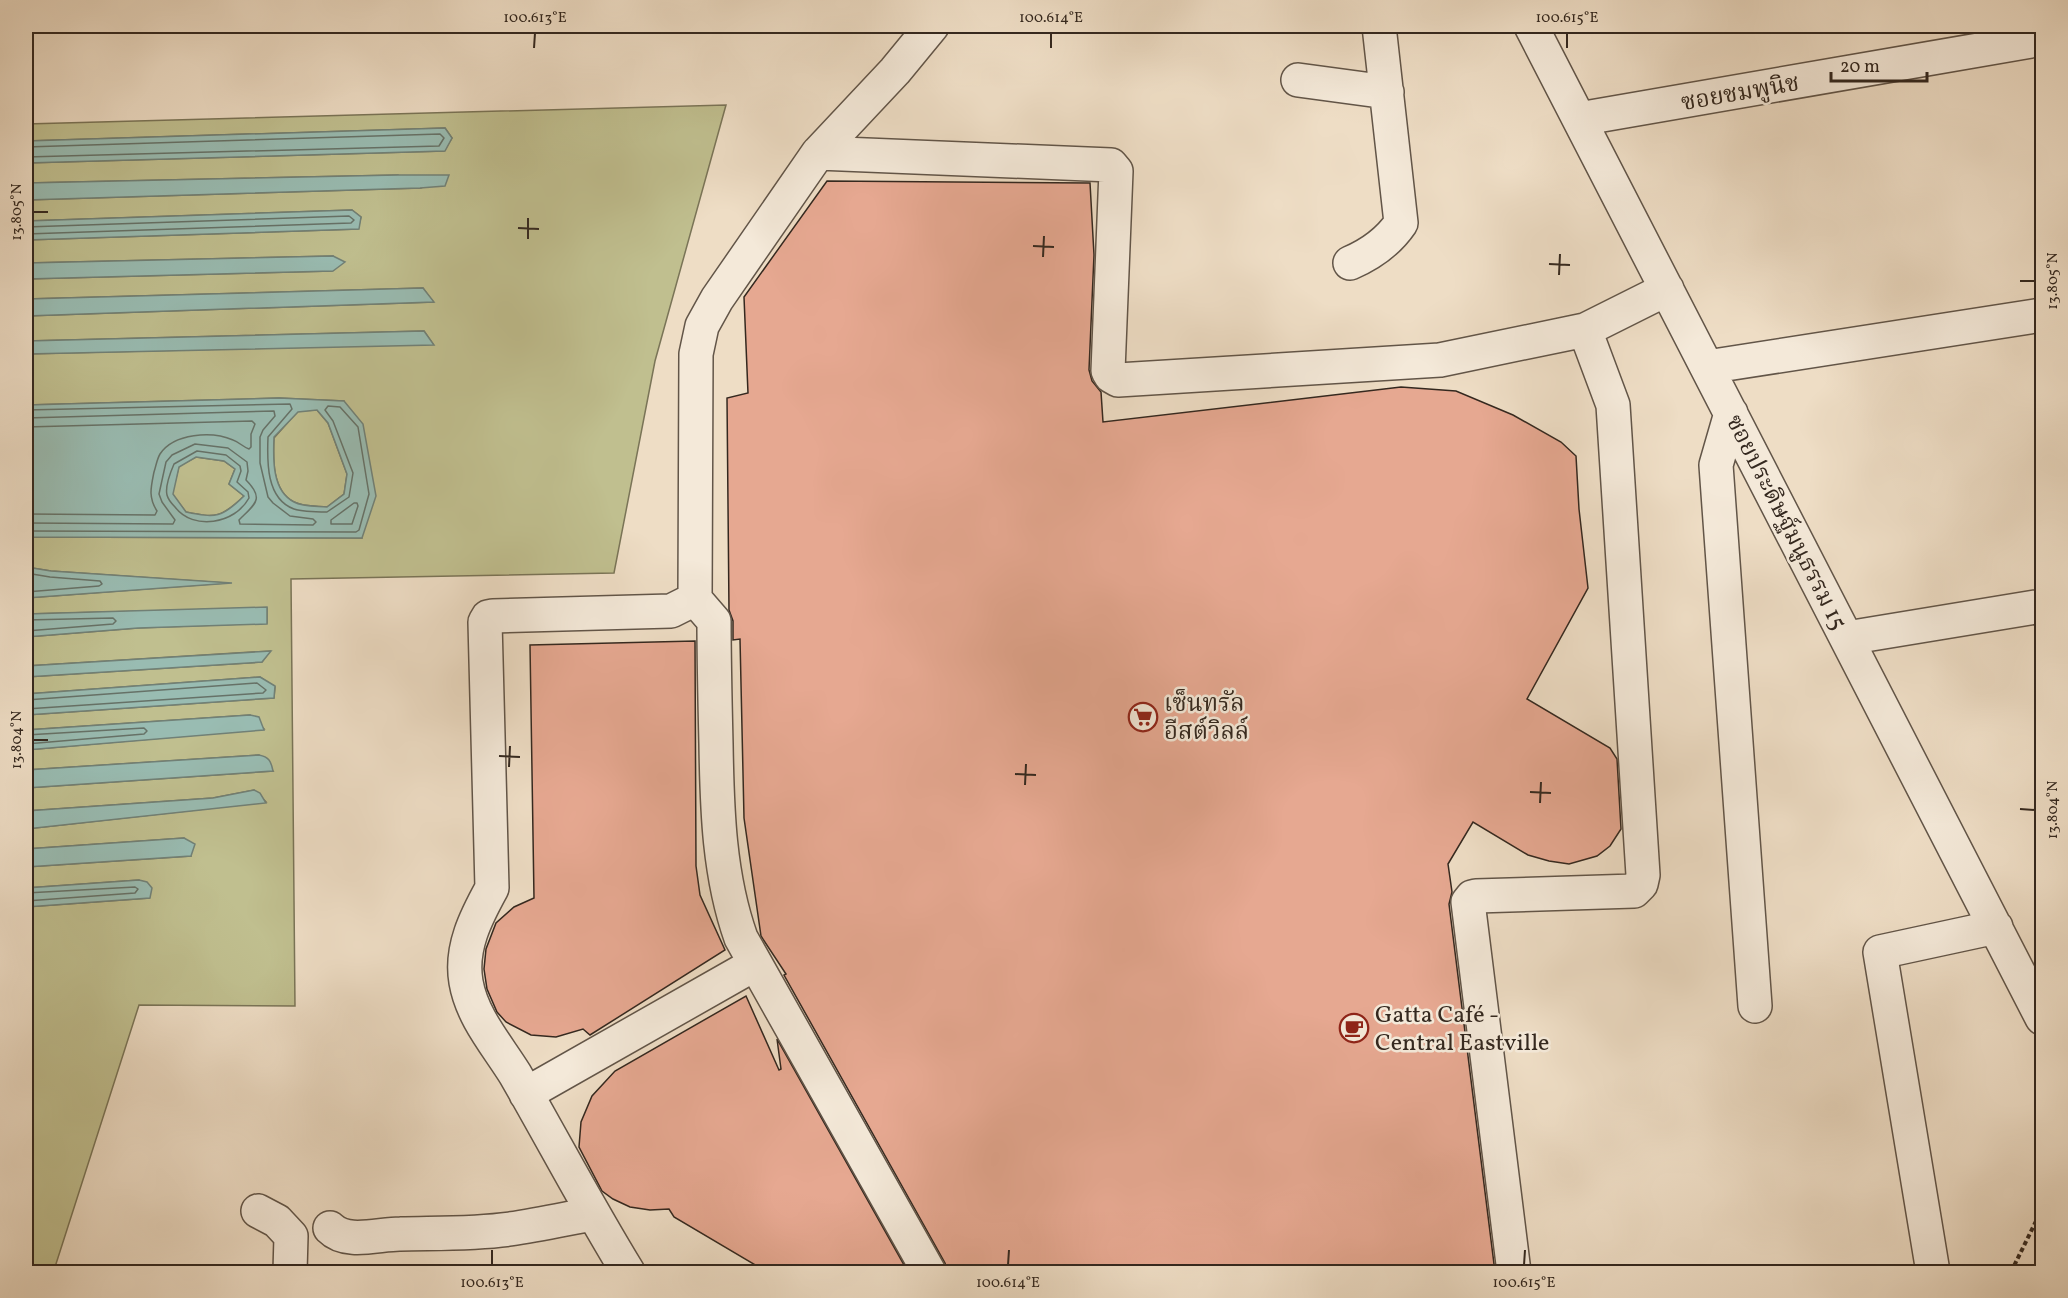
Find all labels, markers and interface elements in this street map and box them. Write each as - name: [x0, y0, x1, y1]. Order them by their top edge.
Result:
- text: 100.613°E: [503, 8, 567, 29]
- text: 100.614°E: [1019, 8, 1083, 29]
- text: 100.615°E: [1536, 8, 1598, 29]
- scale bar: [1831, 45, 1927, 83]
- text: 20 m: [1840, 55, 1880, 80]
- street label: ซอยชมพูนิช: [1679, 67, 1802, 121]
- text: 13.805°N: [7, 183, 28, 241]
- text: 13.805°N: [2043, 252, 2064, 310]
- street label: ซอยประดิษฐ์มนูธรรม 15: [1716, 409, 1855, 637]
- place label: เซ็นทรัล อีสต์วิลล์: [1164, 688, 1249, 750]
- supermarket icon: เซ็นทรัล อีสต์วิลล์: [1127, 701, 1159, 733]
- text: 13.804°N: [7, 711, 28, 769]
- text: 13.804°N: [2043, 781, 2064, 839]
- place label: Gatta Café - Central Eastville: [1375, 999, 1549, 1061]
- cafe icon: Gatta Café - Central Eastville: [1338, 1012, 1370, 1044]
- text: 100.613°E: [460, 1273, 524, 1294]
- text: 100.614°E: [976, 1273, 1040, 1294]
- text: 100.615°E: [1493, 1273, 1555, 1294]

